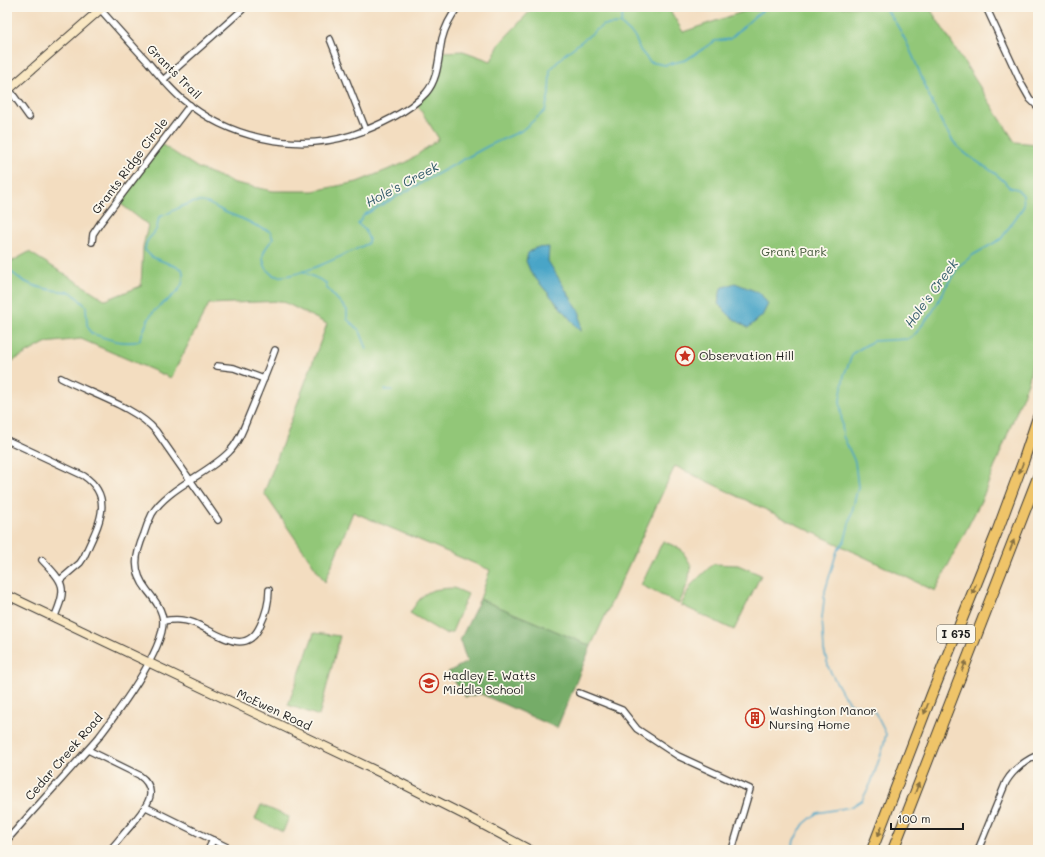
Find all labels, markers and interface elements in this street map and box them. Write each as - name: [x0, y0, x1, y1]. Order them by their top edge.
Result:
- street label: Grants Trail: [144, 41, 205, 102]
- street label: Grants Ridge Circle: [88, 114, 171, 217]
- water label: Hole's Creek: [362, 157, 442, 210]
- park label: Grant Park: [761, 243, 827, 259]
- water label: Hole's Creek: [900, 254, 962, 330]
- place icon: Observation Hill: [674, 345, 696, 367]
- place label: Observation Hill: [699, 347, 794, 363]
- one-way arrow: [1018, 462, 1024, 474]
- one-way arrow: [1009, 539, 1015, 551]
- one-way arrow: [971, 583, 977, 594]
- road number: I 675: [937, 625, 975, 643]
- one-way arrow: [962, 660, 968, 672]
- place label: Hadley E. Watts Middle School: [443, 667, 536, 697]
- school or university icon: Hadley E. Watts Middle School: [418, 672, 440, 694]
- street label: McEwen Road: [235, 685, 315, 734]
- place label: Washington Manor Nursing Home: [769, 702, 877, 732]
- one-way arrow: [922, 704, 928, 716]
- building icon: Washington Manor Nursing Home: [744, 707, 766, 729]
- street label: Cedar Creek Road: [21, 709, 106, 803]
- one-way arrow: [915, 781, 921, 793]
- scale bar: [891, 805, 963, 831]
- text: 100 m: [897, 810, 931, 826]
- one-way arrow: [876, 825, 882, 837]

